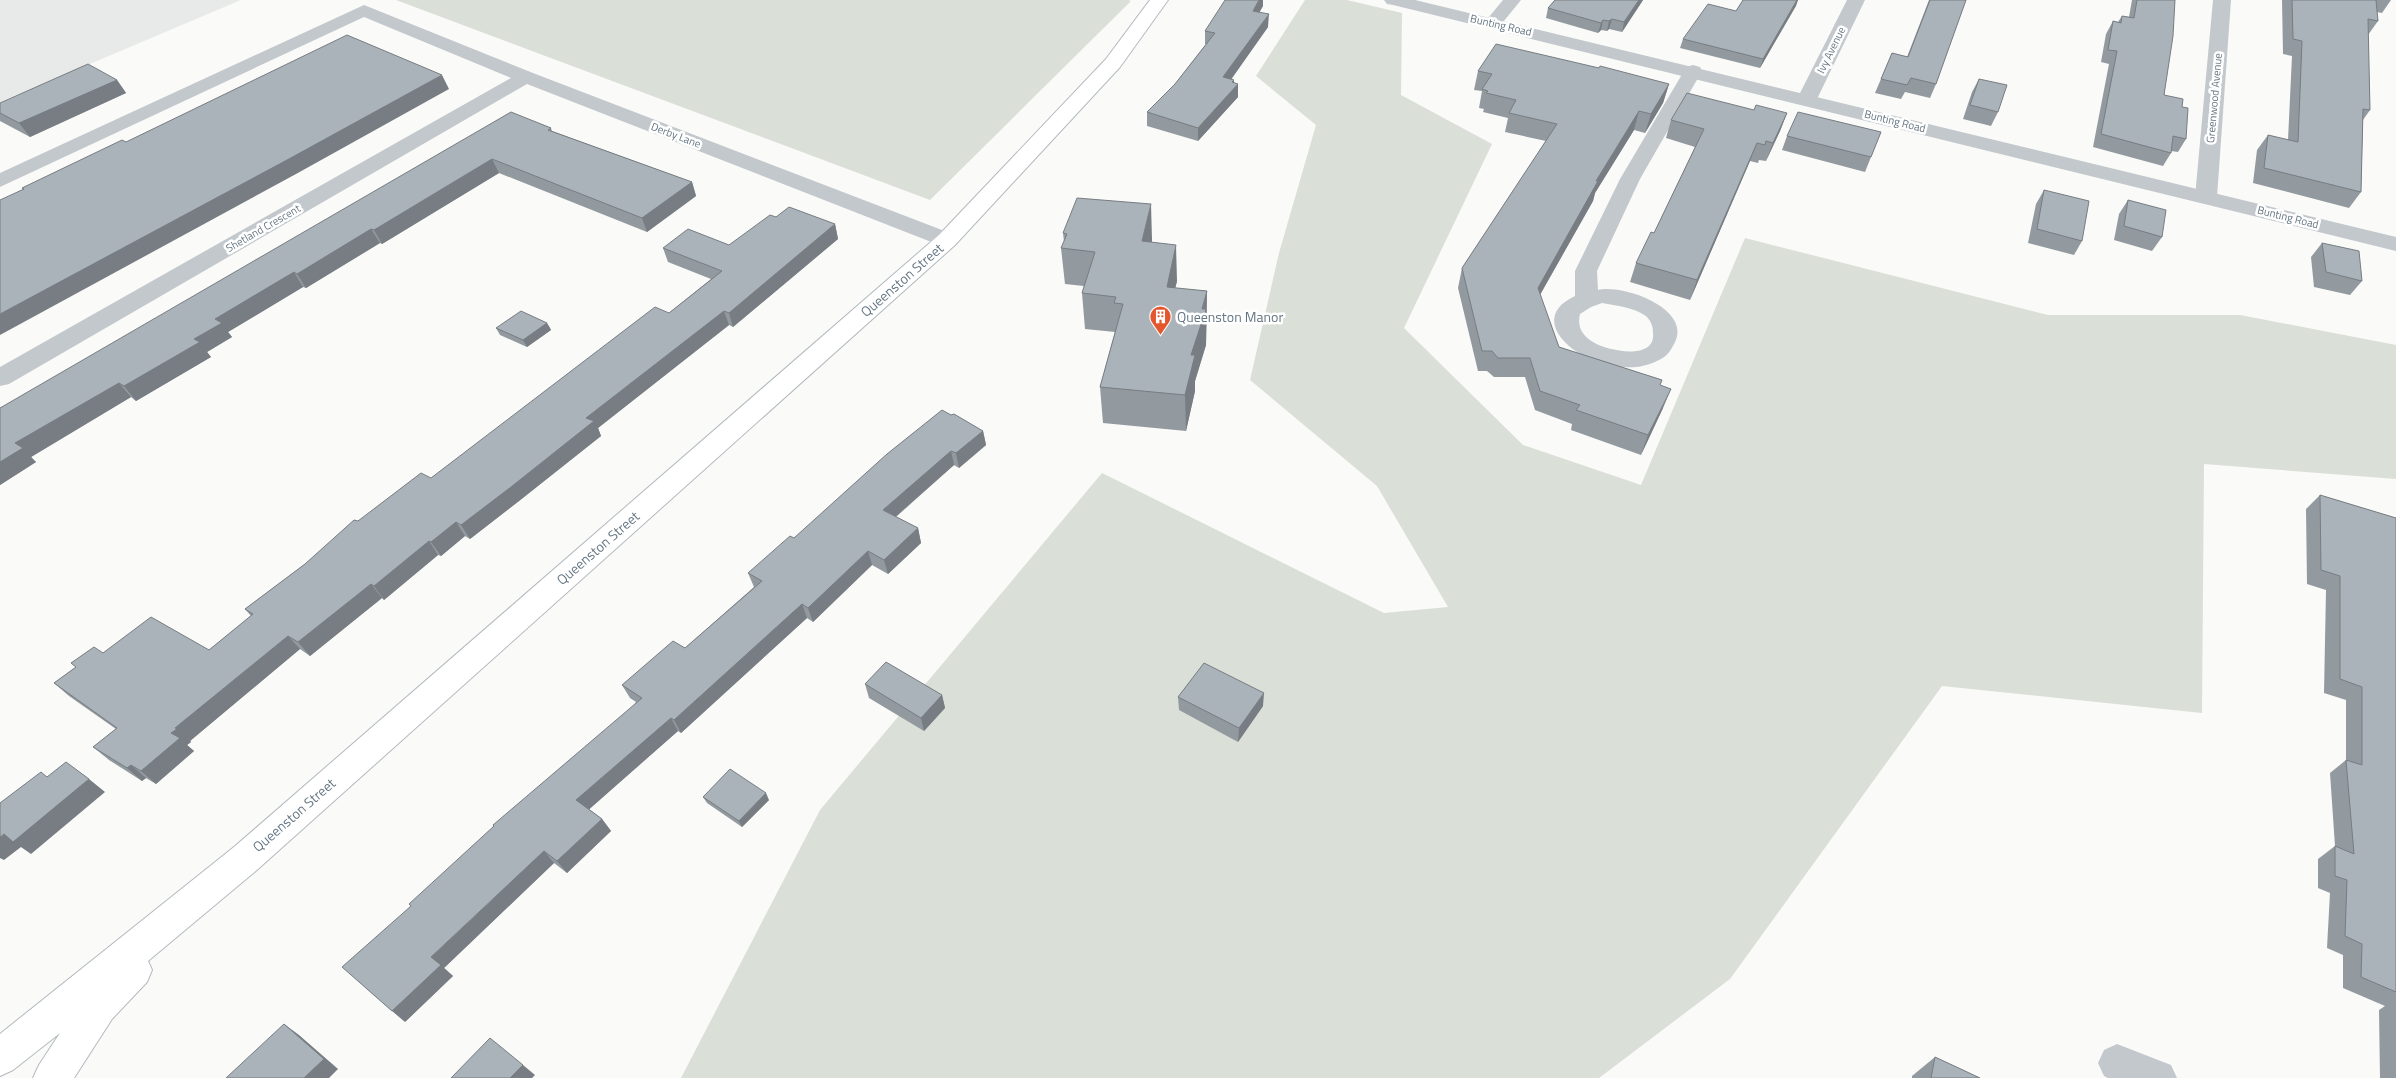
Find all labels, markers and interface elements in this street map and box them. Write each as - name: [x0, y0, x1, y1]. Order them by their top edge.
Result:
- street label: Bunting Road: [1469, 10, 1533, 40]
- street label: Ivy Avenue: [1813, 24, 1849, 76]
- street label: Greenwood Avenue: [2202, 52, 2226, 144]
- street label: Bunting Road: [1863, 106, 1927, 136]
- street label: Derby Lane: [649, 118, 704, 152]
- street label: Shetland Crescent: [223, 200, 303, 256]
- street label: Bunting Road: [2256, 202, 2320, 232]
- street label: Queenston Street: [856, 238, 948, 322]
- building icon: Queenston Manor: [1149, 305, 1173, 336]
- place label: Queenston Manor: [1177, 306, 1283, 327]
- street label: Queenston Street: [552, 506, 644, 590]
- street label: Queenston Street: [248, 773, 340, 857]

